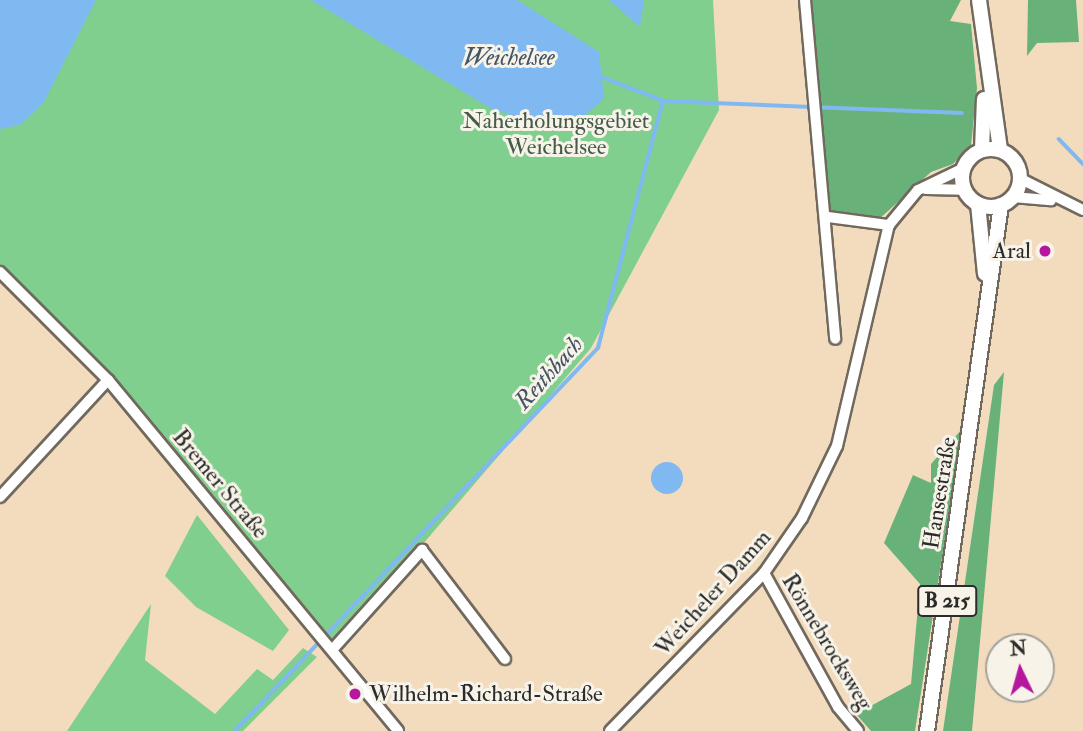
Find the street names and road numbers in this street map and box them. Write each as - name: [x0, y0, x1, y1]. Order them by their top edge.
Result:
- street label: Bremer Straße: [166, 424, 274, 544]
- street label: Hansestraße: [918, 435, 962, 551]
- street label: Weicheler Damm: [649, 524, 777, 662]
- street label: Rönnebrocksweg: [775, 569, 879, 715]
- road number: B 215: [917, 584, 977, 618]

